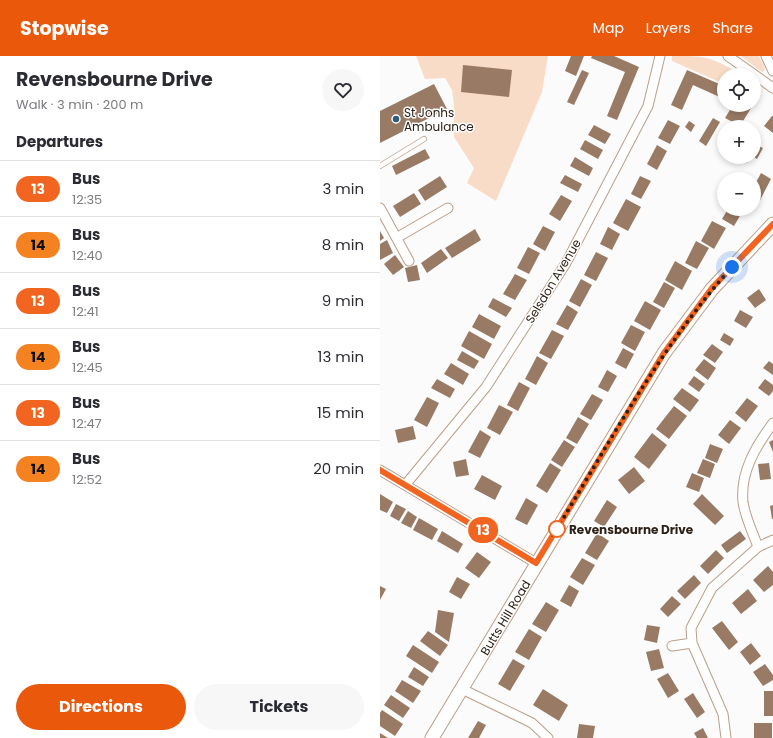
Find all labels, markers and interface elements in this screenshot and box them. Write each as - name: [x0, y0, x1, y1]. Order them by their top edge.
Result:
- text: Stopwise: [20, 15, 109, 42]
- text: Map: [593, 18, 624, 38]
- text: Layers: [646, 18, 690, 38]
- text: Share: [712, 18, 753, 38]
- text: Revensbourne Drive: [16, 66, 213, 93]
- map controls: [717, 68, 761, 216]
- button: locate: [717, 68, 761, 112]
- button: heart: [322, 69, 364, 111]
- text: Walk · 3 min · 200 m: [16, 95, 143, 114]
- place label: St Jonhs Ambulance: [404, 104, 474, 135]
- marker: St Jonhs Ambulance: [391, 114, 401, 124]
- button: +: [717, 120, 761, 164]
- text: Departures: [16, 131, 103, 152]
- text: Bus: [72, 168, 100, 189]
- button: −: [717, 172, 761, 216]
- text: 3 min: [322, 178, 364, 199]
- text: 13: [31, 179, 45, 199]
- text: 12:35: [72, 190, 102, 209]
- text: Bus: [72, 224, 100, 245]
- text: 8 min: [322, 234, 364, 255]
- text: 14: [31, 235, 45, 255]
- street label: Selsdon Avenue: [521, 236, 585, 326]
- text: 12:40: [72, 246, 103, 265]
- your location: [722, 257, 742, 277]
- text: Bus: [72, 280, 100, 301]
- text: 9 min: [322, 290, 364, 311]
- text: 13: [31, 291, 45, 311]
- text: 12:41: [72, 302, 99, 321]
- text: Bus: [72, 336, 100, 357]
- text: 13 min: [318, 346, 364, 367]
- text: 14: [31, 347, 45, 367]
- text: 12:45: [72, 358, 103, 377]
- text: Bus: [72, 392, 100, 413]
- text: 15 min: [317, 402, 364, 423]
- text: 13: [31, 403, 45, 423]
- text: 12:47: [72, 414, 102, 433]
- text: Bus: [72, 448, 100, 469]
- text: 20 min: [313, 458, 364, 479]
- text: 14: [31, 459, 45, 479]
- text: 12:52: [72, 470, 102, 489]
- line badge: 13: [465, 517, 501, 543]
- text: 13: [476, 520, 490, 540]
- marker: Revensbourne Drive: [548, 520, 566, 538]
- place label: Revensbourne Drive: [569, 521, 694, 538]
- street label: Butts Hill Road: [476, 576, 534, 658]
- button: Directions: [16, 684, 186, 730]
- button: Tickets: [194, 684, 364, 730]

